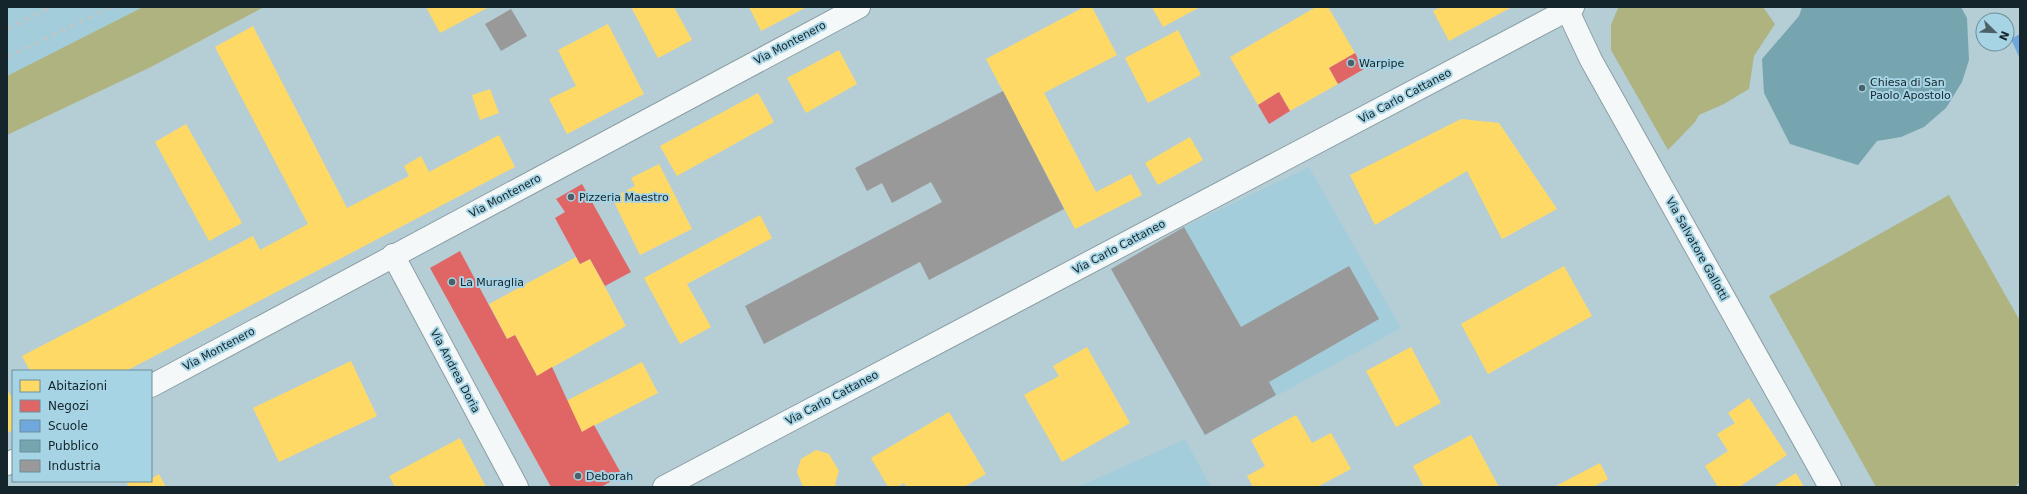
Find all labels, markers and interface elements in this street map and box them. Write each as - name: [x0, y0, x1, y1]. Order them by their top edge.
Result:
- north arrow: [1975, 12, 2015, 52]
- street label: Via Montenero: [752, 18, 828, 67]
- text: N: [1996, 29, 2012, 42]
- place label: Warpipe: [1359, 57, 1404, 70]
- marker: Warpipe: [1346, 58, 1356, 68]
- street label: Via Carlo Cattaneo: [1356, 66, 1454, 126]
- place label: Chiesa di San Paolo Apostolo: [1870, 76, 1951, 102]
- marker: Chiesa di San Paolo Apostolo: [1857, 83, 1867, 93]
- street label: Via Montenero: [467, 171, 543, 220]
- place label: Pizzeria Maestro: [579, 191, 669, 204]
- marker: Pizzeria Maestro: [566, 192, 576, 202]
- street label: Via Salvatore Gallotti: [1663, 195, 1731, 303]
- street label: Via Carlo Cattaneo: [1070, 217, 1168, 277]
- place label: La Muraglia: [460, 276, 524, 289]
- marker: La Muraglia: [447, 277, 457, 287]
- street label: Via Montenero: [181, 324, 257, 373]
- street label: Via Andrea Doria: [427, 327, 483, 415]
- street label: Via Carlo Cattaneo: [783, 368, 881, 428]
- legend: [12, 370, 152, 482]
- text: Abitazioni: [48, 379, 107, 393]
- text: Negozi: [48, 399, 89, 413]
- text: Scuole: [48, 419, 88, 433]
- text: Pubblico: [48, 439, 98, 453]
- text: Industria: [48, 459, 101, 473]
- place label: Deborah: [586, 470, 633, 483]
- marker: Deborah: [573, 471, 583, 481]

